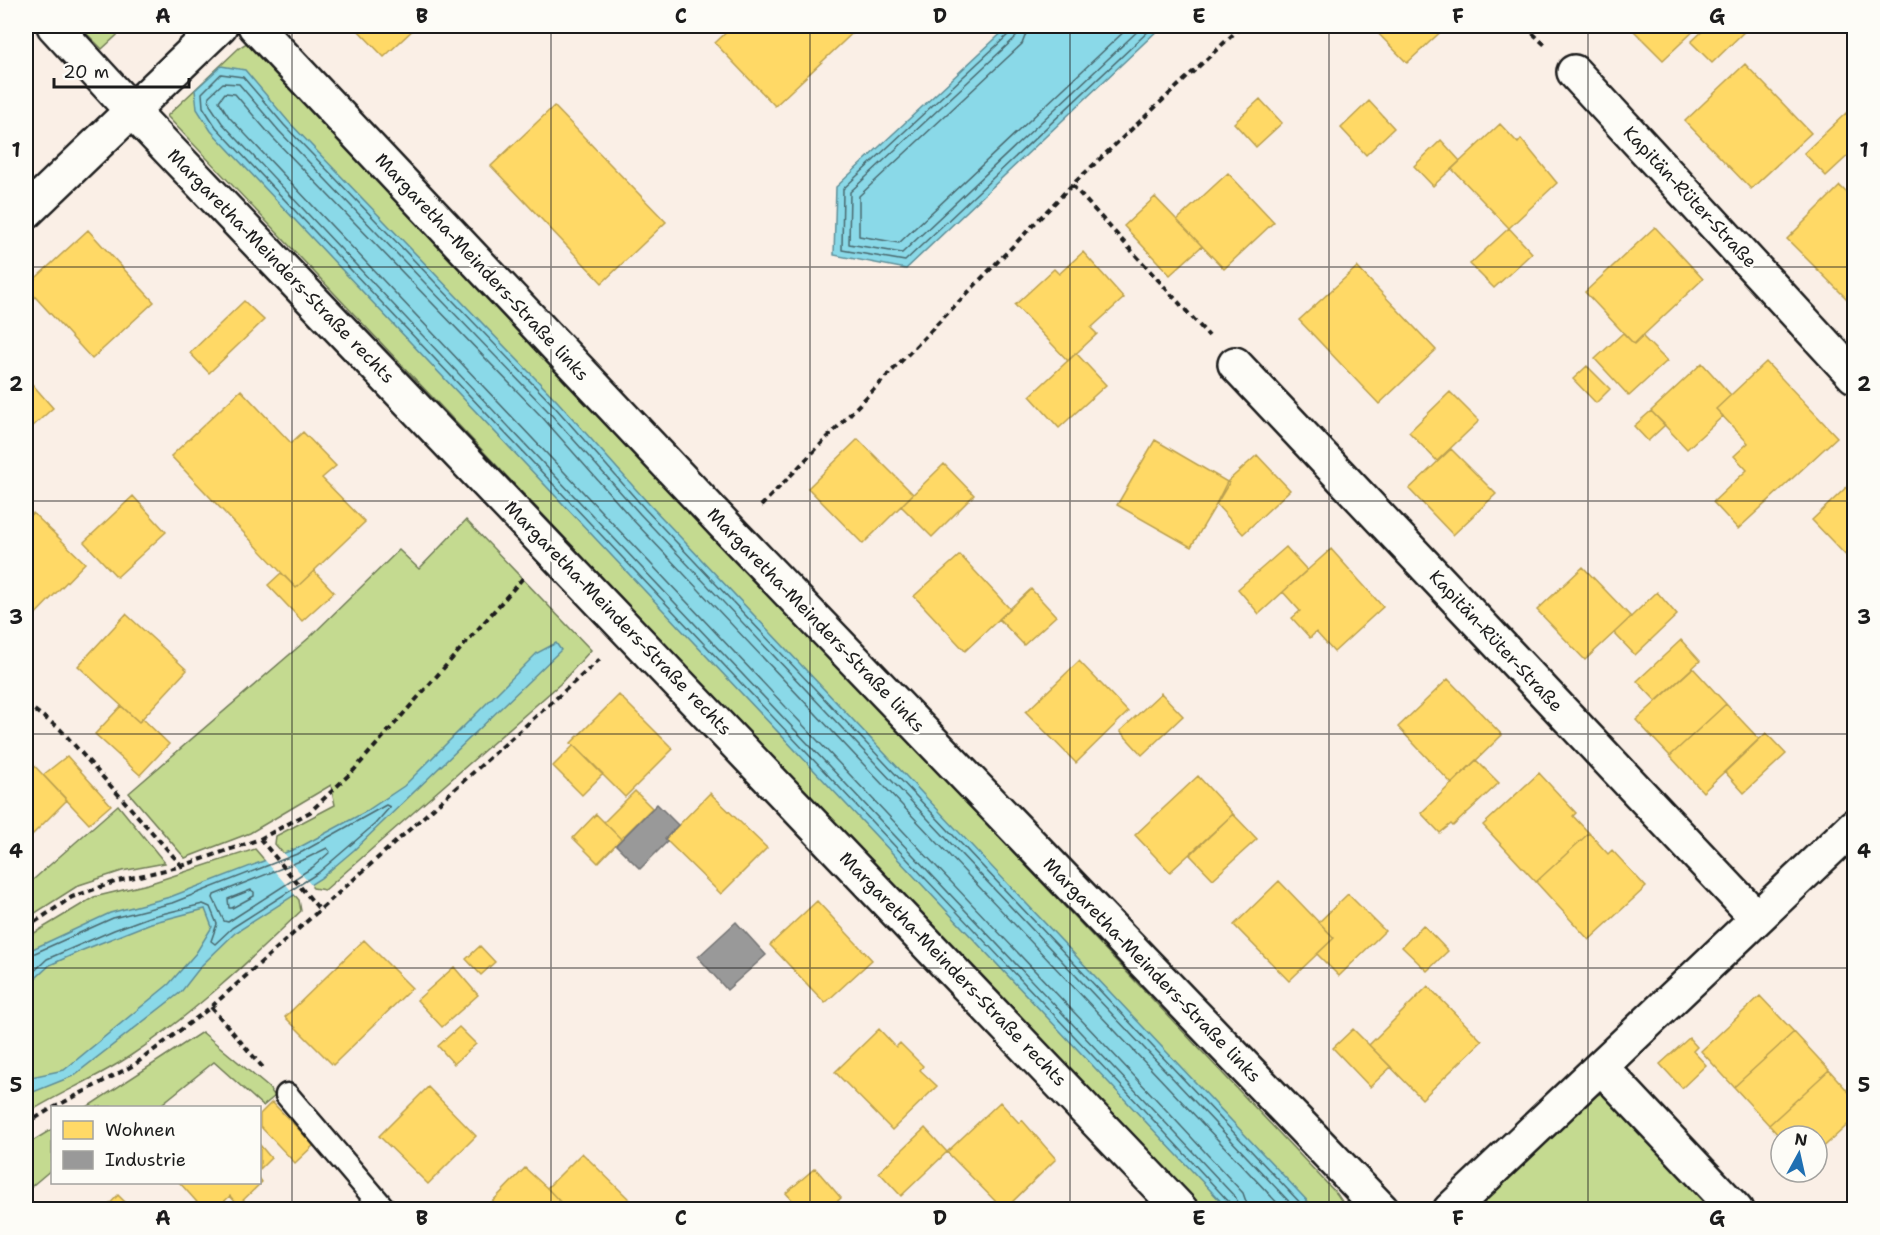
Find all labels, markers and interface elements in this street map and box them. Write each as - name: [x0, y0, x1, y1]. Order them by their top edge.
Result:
- text: A: [155, 3, 171, 29]
- text: B: [416, 3, 428, 29]
- text: C: [675, 3, 687, 29]
- text: D: [933, 3, 947, 29]
- text: E: [1192, 3, 1206, 29]
- text: F: [1452, 3, 1464, 29]
- text: G: [1709, 3, 1725, 29]
- scale bar: [54, 51, 189, 89]
- text: 20 m: [63, 60, 109, 84]
- street label: Kapitän-Rüter-Straße: [1618, 121, 1762, 273]
- text: 1: [11, 137, 21, 163]
- text: 1: [1859, 137, 1869, 163]
- street label: Margaretha-Meinders-Straße rechts: [162, 144, 400, 388]
- street label: Margaretha-Meinders-Straße links: [370, 148, 594, 386]
- text: 2: [9, 371, 23, 397]
- text: 2: [1857, 371, 1871, 397]
- street label: Margaretha-Meinders-Straße rechts: [499, 496, 737, 740]
- street label: Margaretha-Meinders-Straße links: [702, 503, 930, 737]
- street label: Kapitän-Rüter-Straße: [1424, 565, 1568, 717]
- text: 3: [9, 604, 23, 630]
- text: 3: [1857, 604, 1871, 630]
- text: 4: [9, 838, 23, 864]
- text: 4: [1857, 838, 1871, 864]
- street label: Margaretha-Meinders-Straße rechts: [834, 847, 1072, 1091]
- street label: Margaretha-Meinders-Straße links: [1038, 853, 1266, 1087]
- text: 5: [10, 1072, 22, 1098]
- text: 5: [1858, 1072, 1870, 1098]
- legend: [51, 1106, 261, 1184]
- text: Wohnen: [105, 1118, 175, 1142]
- north arrow: [1769, 1124, 1829, 1184]
- text: N: [1793, 1128, 1809, 1151]
- text: Industrie: [105, 1148, 186, 1172]
- text: A: [155, 1205, 171, 1231]
- text: B: [416, 1205, 428, 1231]
- text: C: [675, 1205, 687, 1231]
- text: D: [933, 1205, 947, 1231]
- text: E: [1192, 1205, 1206, 1231]
- text: F: [1452, 1205, 1464, 1231]
- text: G: [1709, 1205, 1725, 1231]

